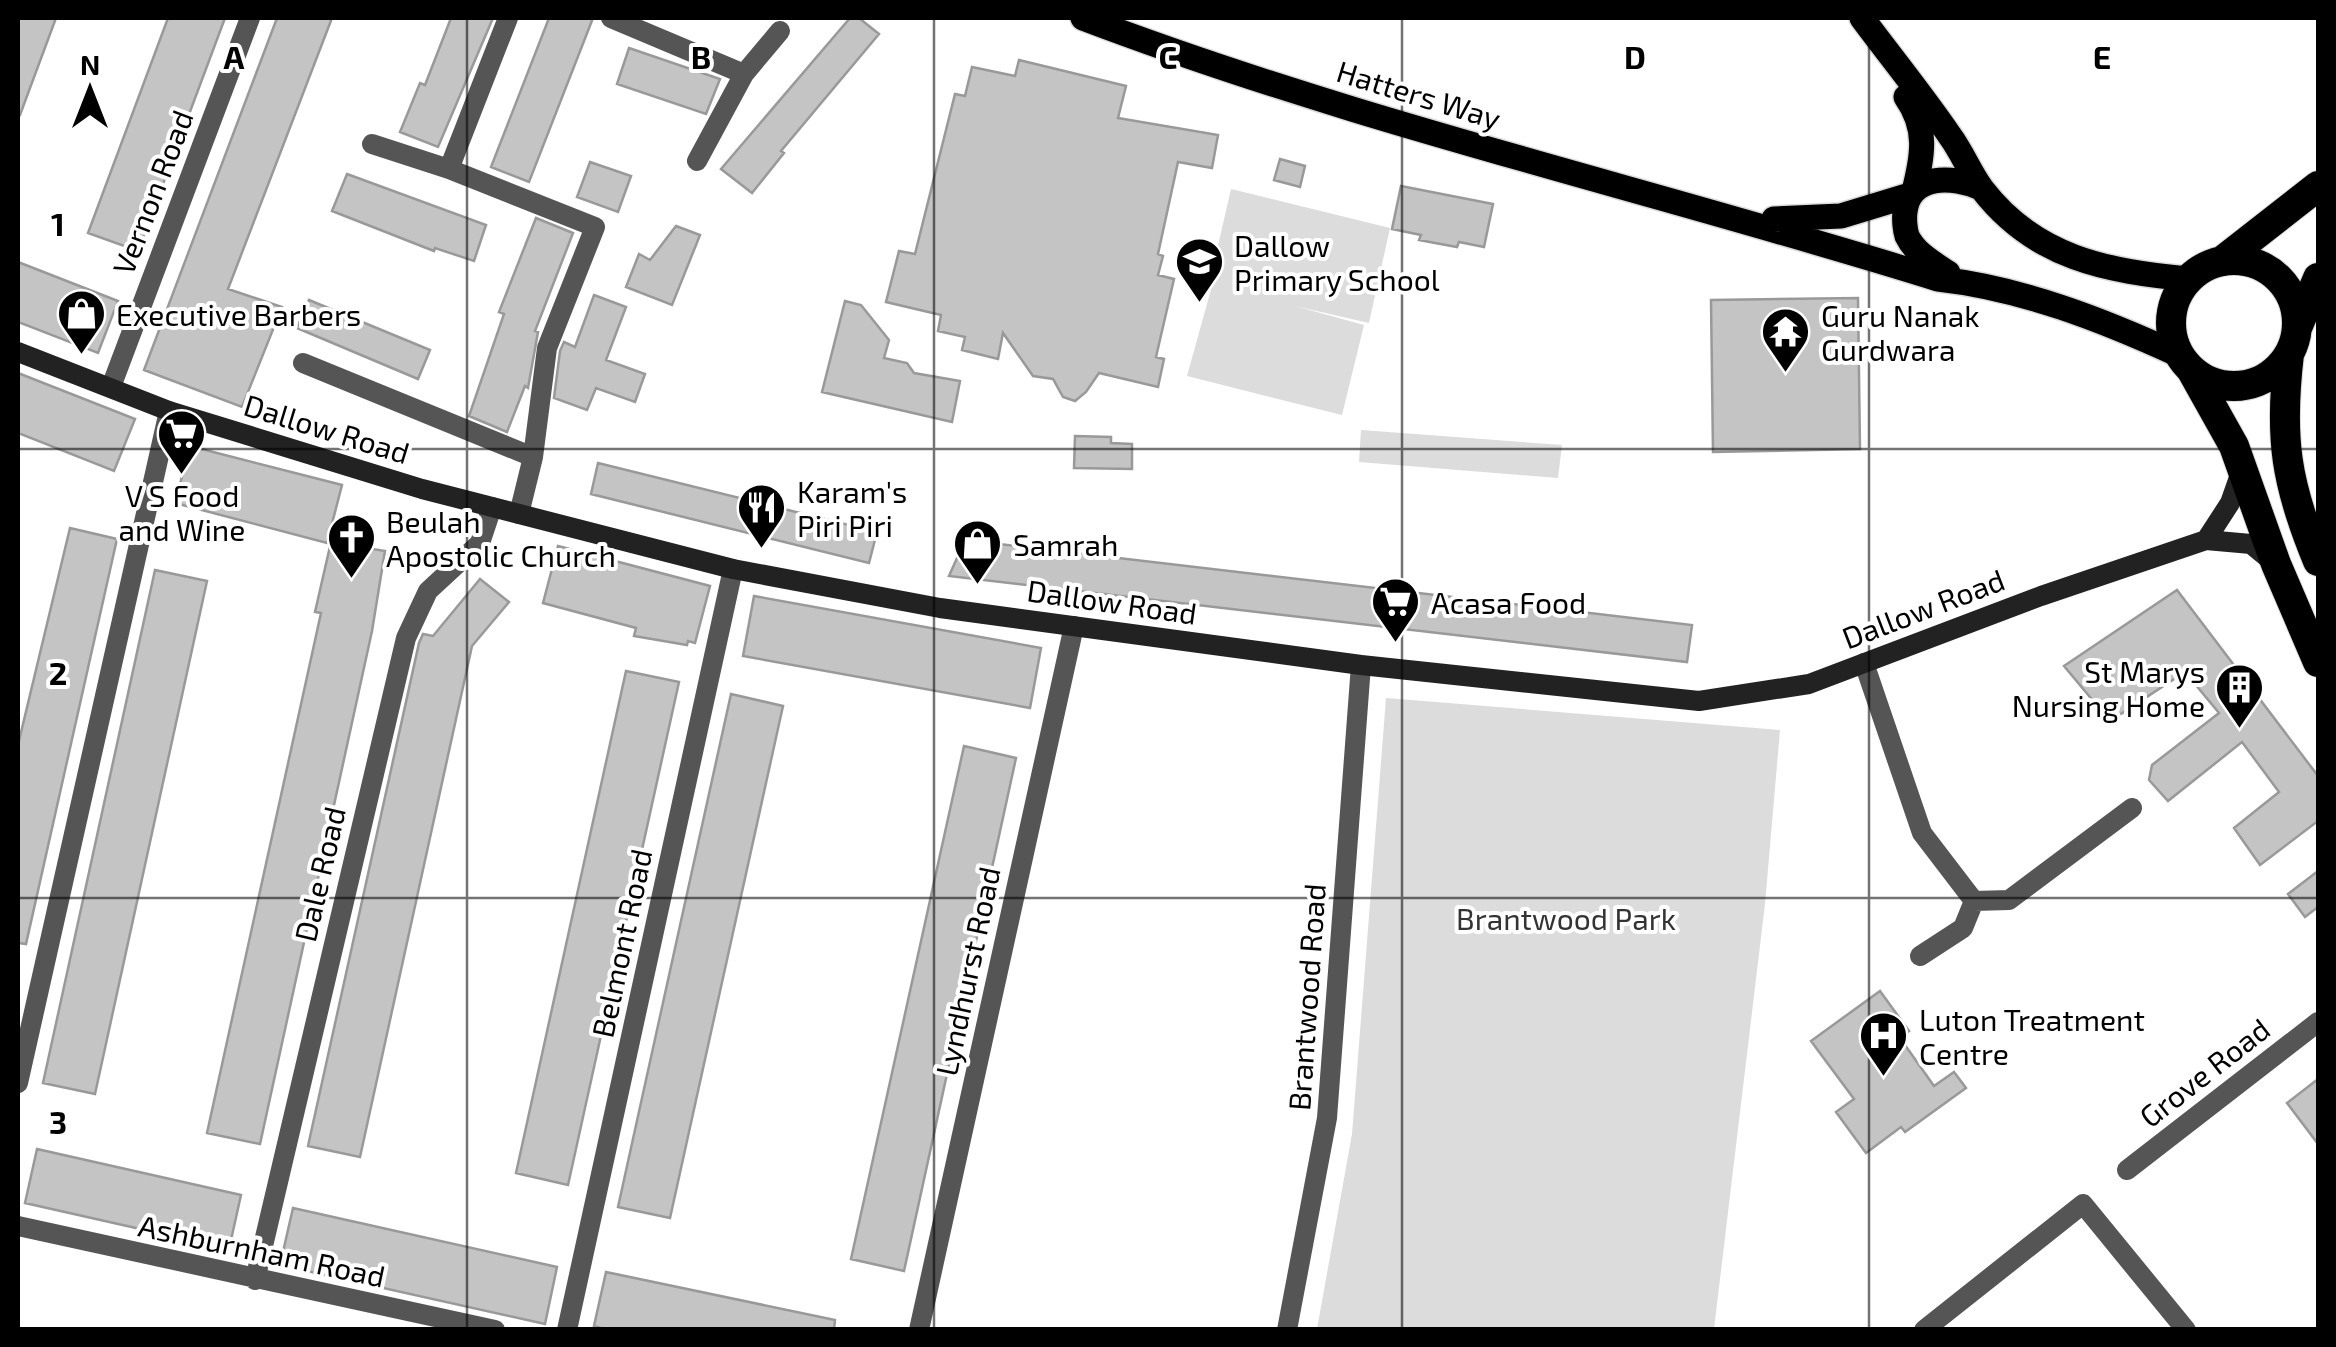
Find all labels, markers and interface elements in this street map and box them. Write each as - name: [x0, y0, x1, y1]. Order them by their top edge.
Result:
- text: A: [224, 37, 245, 75]
- text: B: [691, 37, 711, 75]
- text: C: [1159, 37, 1177, 75]
- text: D: [1624, 37, 1646, 75]
- text: E: [2093, 37, 2111, 75]
- north arrow: [40, 40, 140, 140]
- text: N: [80, 47, 100, 81]
- street label: Hatters Way: [1333, 52, 1505, 136]
- street label: Vernon Road: [104, 105, 200, 279]
- text: 1: [51, 204, 65, 242]
- place label: Dallow Primary School: [1234, 227, 1440, 297]
- school or university icon: Dallow Primary School: [1173, 236, 1225, 304]
- shop icon: Executive Barbers: [55, 288, 107, 356]
- place label: Executive Barbers: [116, 296, 361, 332]
- place label: Guru Nanak Gurdwara: [1821, 297, 1980, 367]
- temple icon: Guru Nanak Gurdwara: [1760, 306, 1812, 374]
- street label: Dallow Road: [240, 386, 414, 470]
- supermarket icon: V S Food and Wine: [156, 408, 208, 476]
- place label: Karam's Piri Piri: [797, 473, 907, 543]
- place label: V S Food and Wine: [119, 477, 245, 547]
- restaurant icon: Karam's Piri Piri: [736, 482, 788, 550]
- place label: Beulah Apostolic Church: [386, 503, 616, 573]
- church icon: Beulah Apostolic Church: [325, 512, 377, 580]
- shop icon: Samrah: [952, 518, 1004, 586]
- place label: Samrah: [1013, 526, 1119, 562]
- street label: Dallow Road: [1837, 561, 2009, 655]
- street label: Dallow Road: [1025, 571, 1199, 631]
- supermarket icon: Acasa Food: [1370, 576, 1422, 644]
- place label: Acasa Food: [1431, 584, 1586, 620]
- text: 2: [49, 653, 67, 691]
- place label: St Marys Nursing Home: [2012, 653, 2205, 723]
- building icon: St Marys Nursing Home: [2214, 662, 2266, 730]
- street label: Dale Road: [286, 803, 352, 945]
- street label: Belmont Road: [583, 846, 659, 1040]
- street label: Lyndhurst Road: [927, 863, 1007, 1079]
- street label: Brantwood Road: [1280, 882, 1332, 1112]
- park label: Brantwood Park: [1456, 900, 1676, 936]
- place label: Luton Treatment Centre: [1919, 1001, 2145, 1071]
- hospital icon: Luton Treatment Centre: [1858, 1010, 1910, 1078]
- street label: Grove Road: [2132, 1010, 2276, 1134]
- text: 3: [49, 1102, 67, 1140]
- street label: Ashburnham Road: [136, 1206, 388, 1294]

